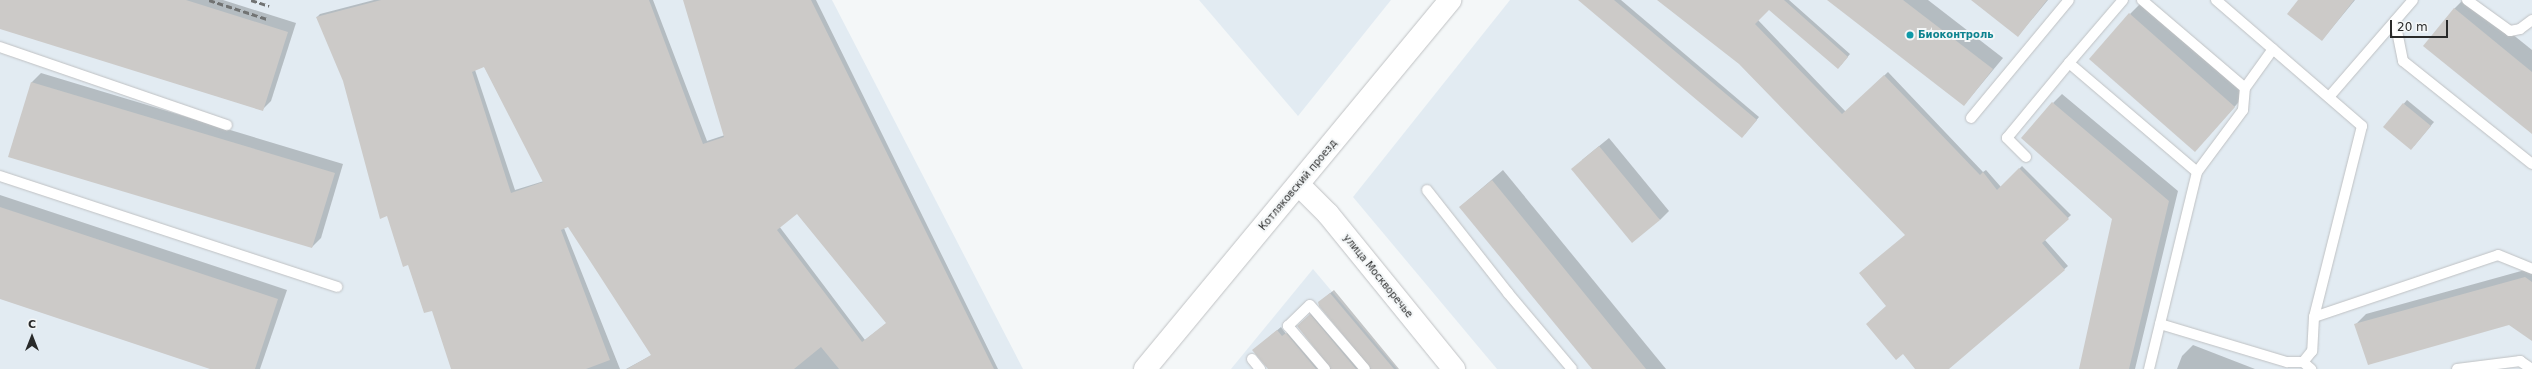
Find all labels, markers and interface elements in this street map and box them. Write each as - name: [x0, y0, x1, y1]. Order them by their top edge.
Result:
- scale bar: [2392, 12, 2450, 38]
- text: 20 m: [2397, 20, 2428, 34]
- place label: Биоконтроль: [1918, 29, 1994, 41]
- marker: Биоконтроль: [1905, 30, 1915, 40]
- street label: Котляковский проезд: [1257, 137, 1339, 233]
- street label: улица Москворечье: [1341, 232, 1415, 320]
- north arrow: [12, 317, 52, 357]
- text: С: [28, 318, 36, 331]

